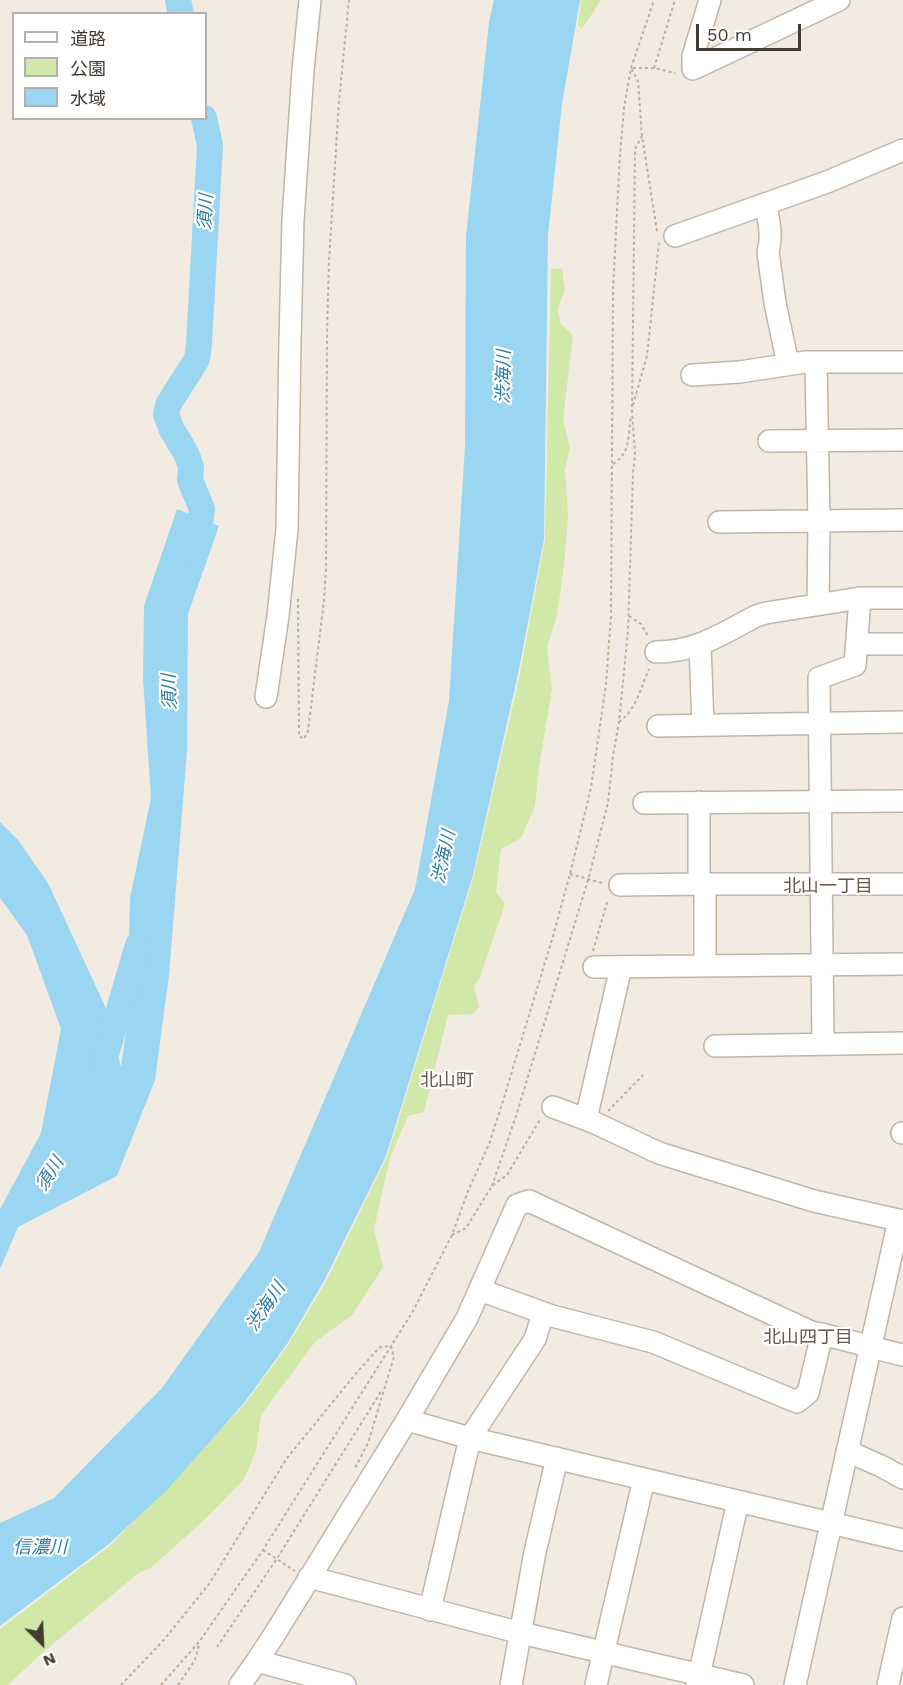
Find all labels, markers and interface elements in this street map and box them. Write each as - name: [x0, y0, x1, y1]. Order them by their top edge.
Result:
- legend: [12, 12, 207, 120]
- scale bar: [699, 12, 804, 50]
- text: 50 m: [707, 24, 752, 45]
- text: 道路: [70, 28, 106, 49]
- text: 公園: [70, 58, 106, 79]
- text: 水域: [70, 88, 106, 109]
- water label: 須川: [194, 193, 218, 231]
- water label: 渋海川: [493, 350, 515, 404]
- water label: 須川: [159, 674, 181, 710]
- water label: 渋海川: [428, 828, 460, 886]
- district label: 北山一丁目: [783, 876, 873, 898]
- district label: 北山町: [420, 1070, 474, 1092]
- water label: 須川: [31, 1153, 69, 1195]
- water label: 渋海川: [242, 1279, 290, 1335]
- district label: 北山四丁目: [763, 1327, 853, 1349]
- water label: 信濃川: [13, 1537, 67, 1559]
- north arrow: [12, 1613, 72, 1673]
- text: N: [40, 1649, 59, 1671]

